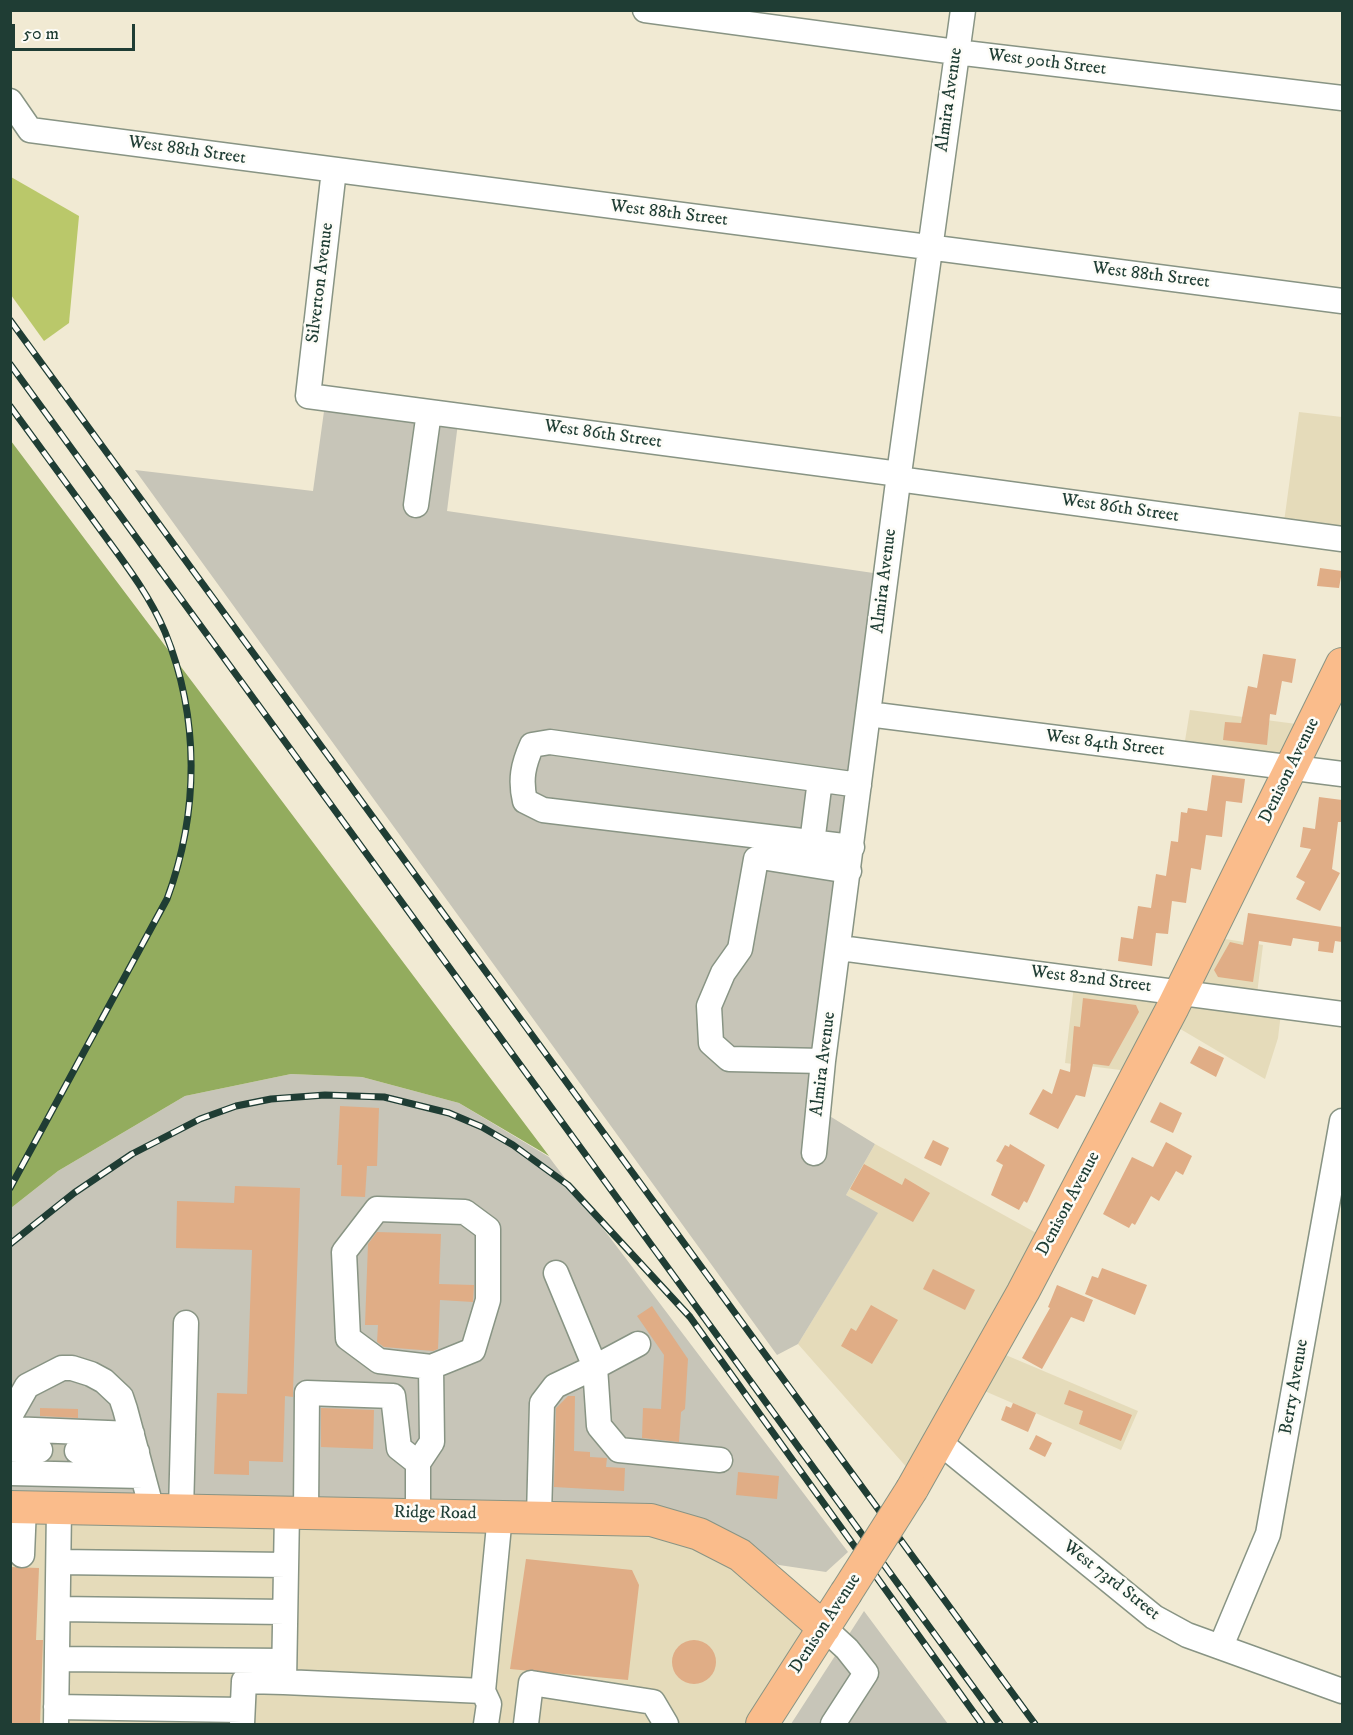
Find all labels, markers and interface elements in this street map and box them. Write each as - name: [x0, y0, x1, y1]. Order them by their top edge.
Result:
- scale bar: [15, 12, 138, 50]
- text: 50 m: [23, 23, 59, 45]
- street label: West 90th Street: [987, 45, 1107, 81]
- street label: Almira Avenue: [932, 46, 968, 154]
- street label: West 88th Street: [127, 132, 247, 170]
- street label: West 88th Street: [609, 196, 729, 232]
- street label: Silverton Avenue: [303, 222, 339, 344]
- street label: West 88th Street: [1091, 258, 1211, 294]
- street label: West 86th Street: [543, 416, 663, 454]
- street label: West 86th Street: [1060, 490, 1180, 528]
- street label: Almira Avenue: [868, 528, 902, 634]
- street label: Denison Avenue: [1255, 715, 1325, 827]
- street label: West 84th Street: [1044, 726, 1166, 762]
- street label: West 82nd Street: [1029, 962, 1153, 998]
- street label: Almira Avenue: [807, 1011, 841, 1117]
- street label: Denison Avenue: [1033, 1148, 1105, 1260]
- street label: Berry Avenue: [1276, 1338, 1314, 1436]
- street label: Ridge Road: [393, 1502, 477, 1526]
- street label: West 73rd Street: [1058, 1536, 1164, 1626]
- street label: Denison Avenue: [786, 1570, 866, 1678]

